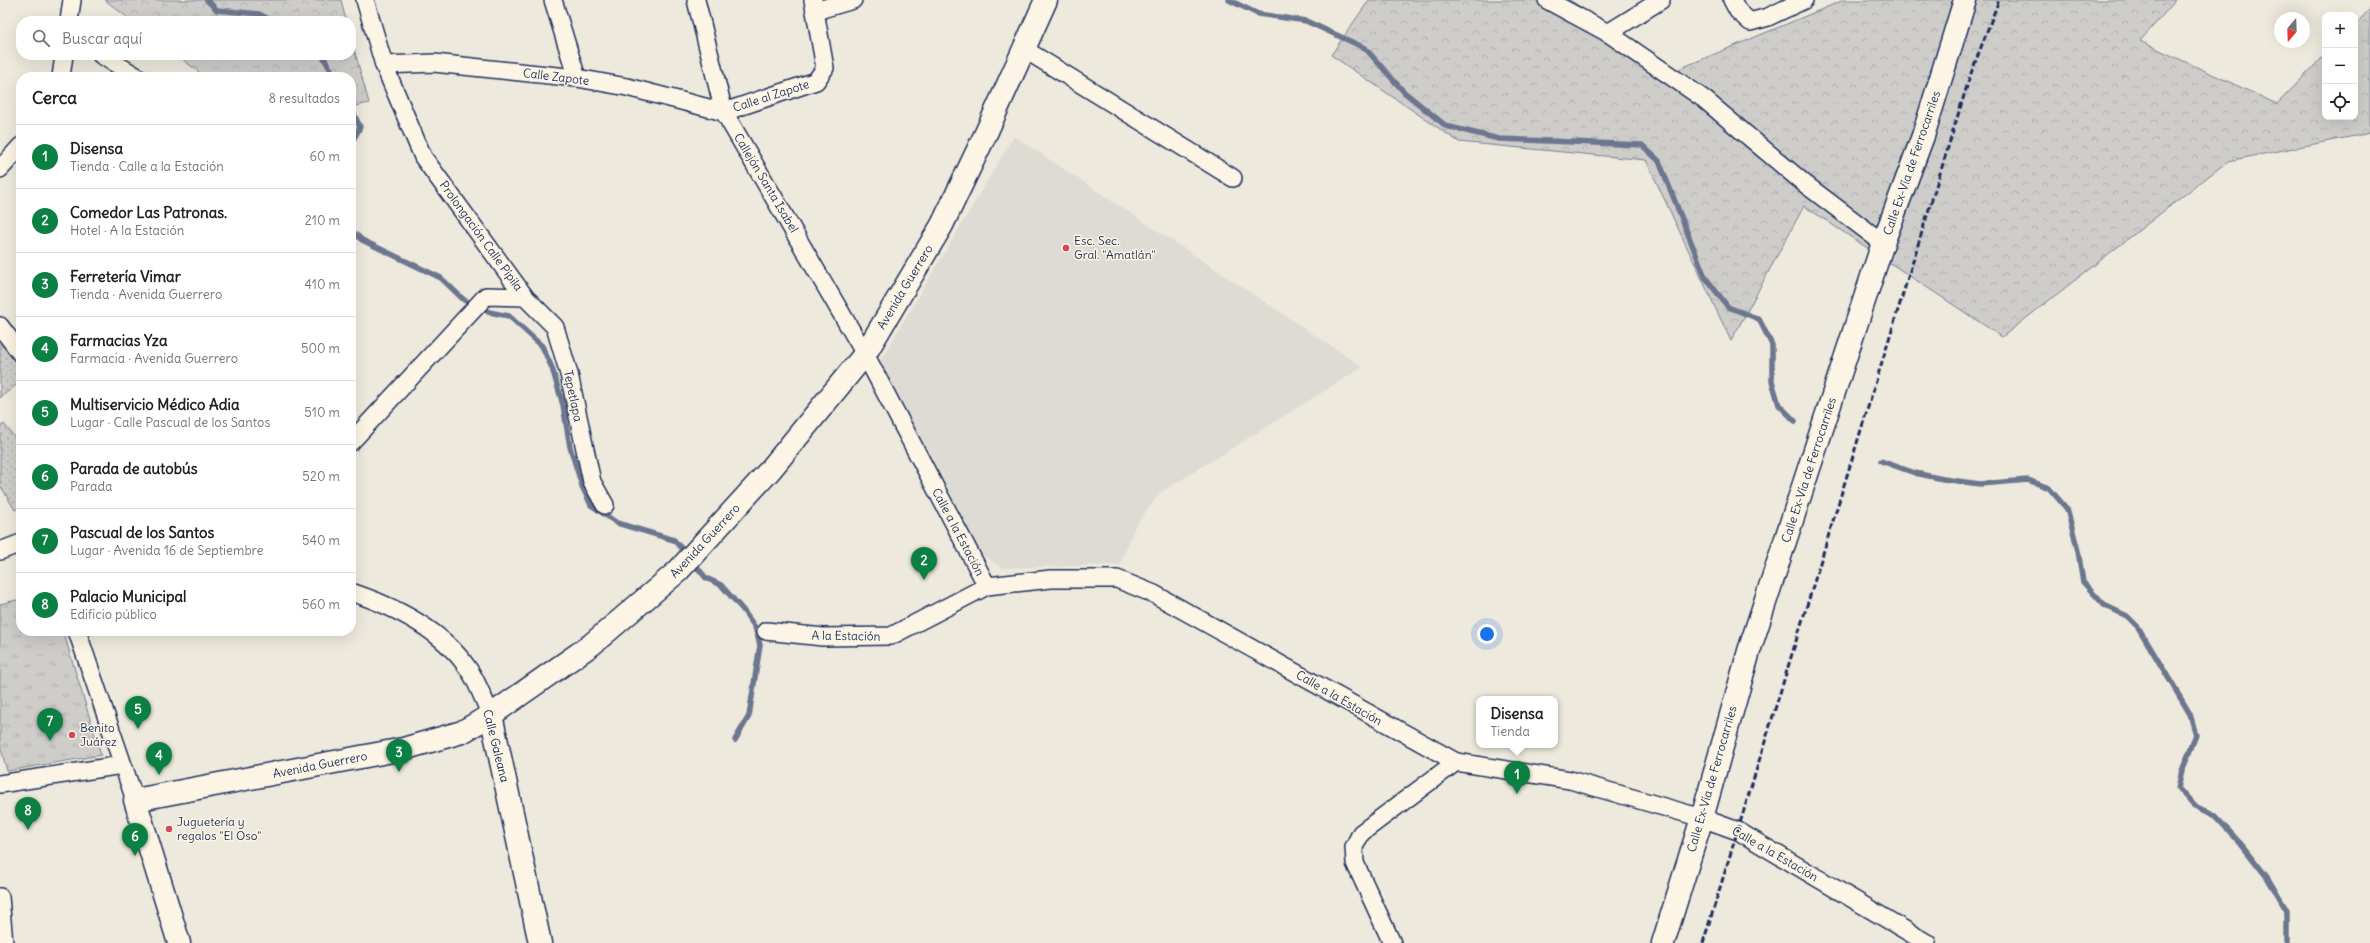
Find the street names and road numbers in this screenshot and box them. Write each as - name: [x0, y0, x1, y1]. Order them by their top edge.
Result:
- street label: Calle Zapote: [522, 65, 590, 88]
- street label: Calle al Zapote: [731, 76, 811, 115]
- street label: Calle Ex-Vía de Ferrocarriles: [1880, 89, 1943, 237]
- street label: Callejón Santa Isabel: [731, 130, 802, 235]
- street label: Prolongación Calle Pípila: [436, 178, 526, 294]
- street label: Avenida Guerrero: [873, 242, 936, 332]
- street label: Tepetlapa: [561, 369, 586, 423]
- street label: Calle Ex-Vía de Ferrocarriles: [1778, 395, 1839, 544]
- street label: Calle a la Estación: [929, 485, 988, 578]
- street label: Avenida Guerrero: [666, 500, 743, 581]
- street label: A la Estación: [811, 627, 881, 644]
- street label: Calle a la Estación: [1293, 667, 1385, 728]
- street label: Calle Ex-Vía de Ferrocarriles: [1683, 704, 1740, 854]
- street label: Calle Galeana: [480, 708, 513, 784]
- street label: Avenida Guerrero: [271, 748, 369, 781]
- street label: Calle a la Estación: [1729, 823, 1821, 884]

